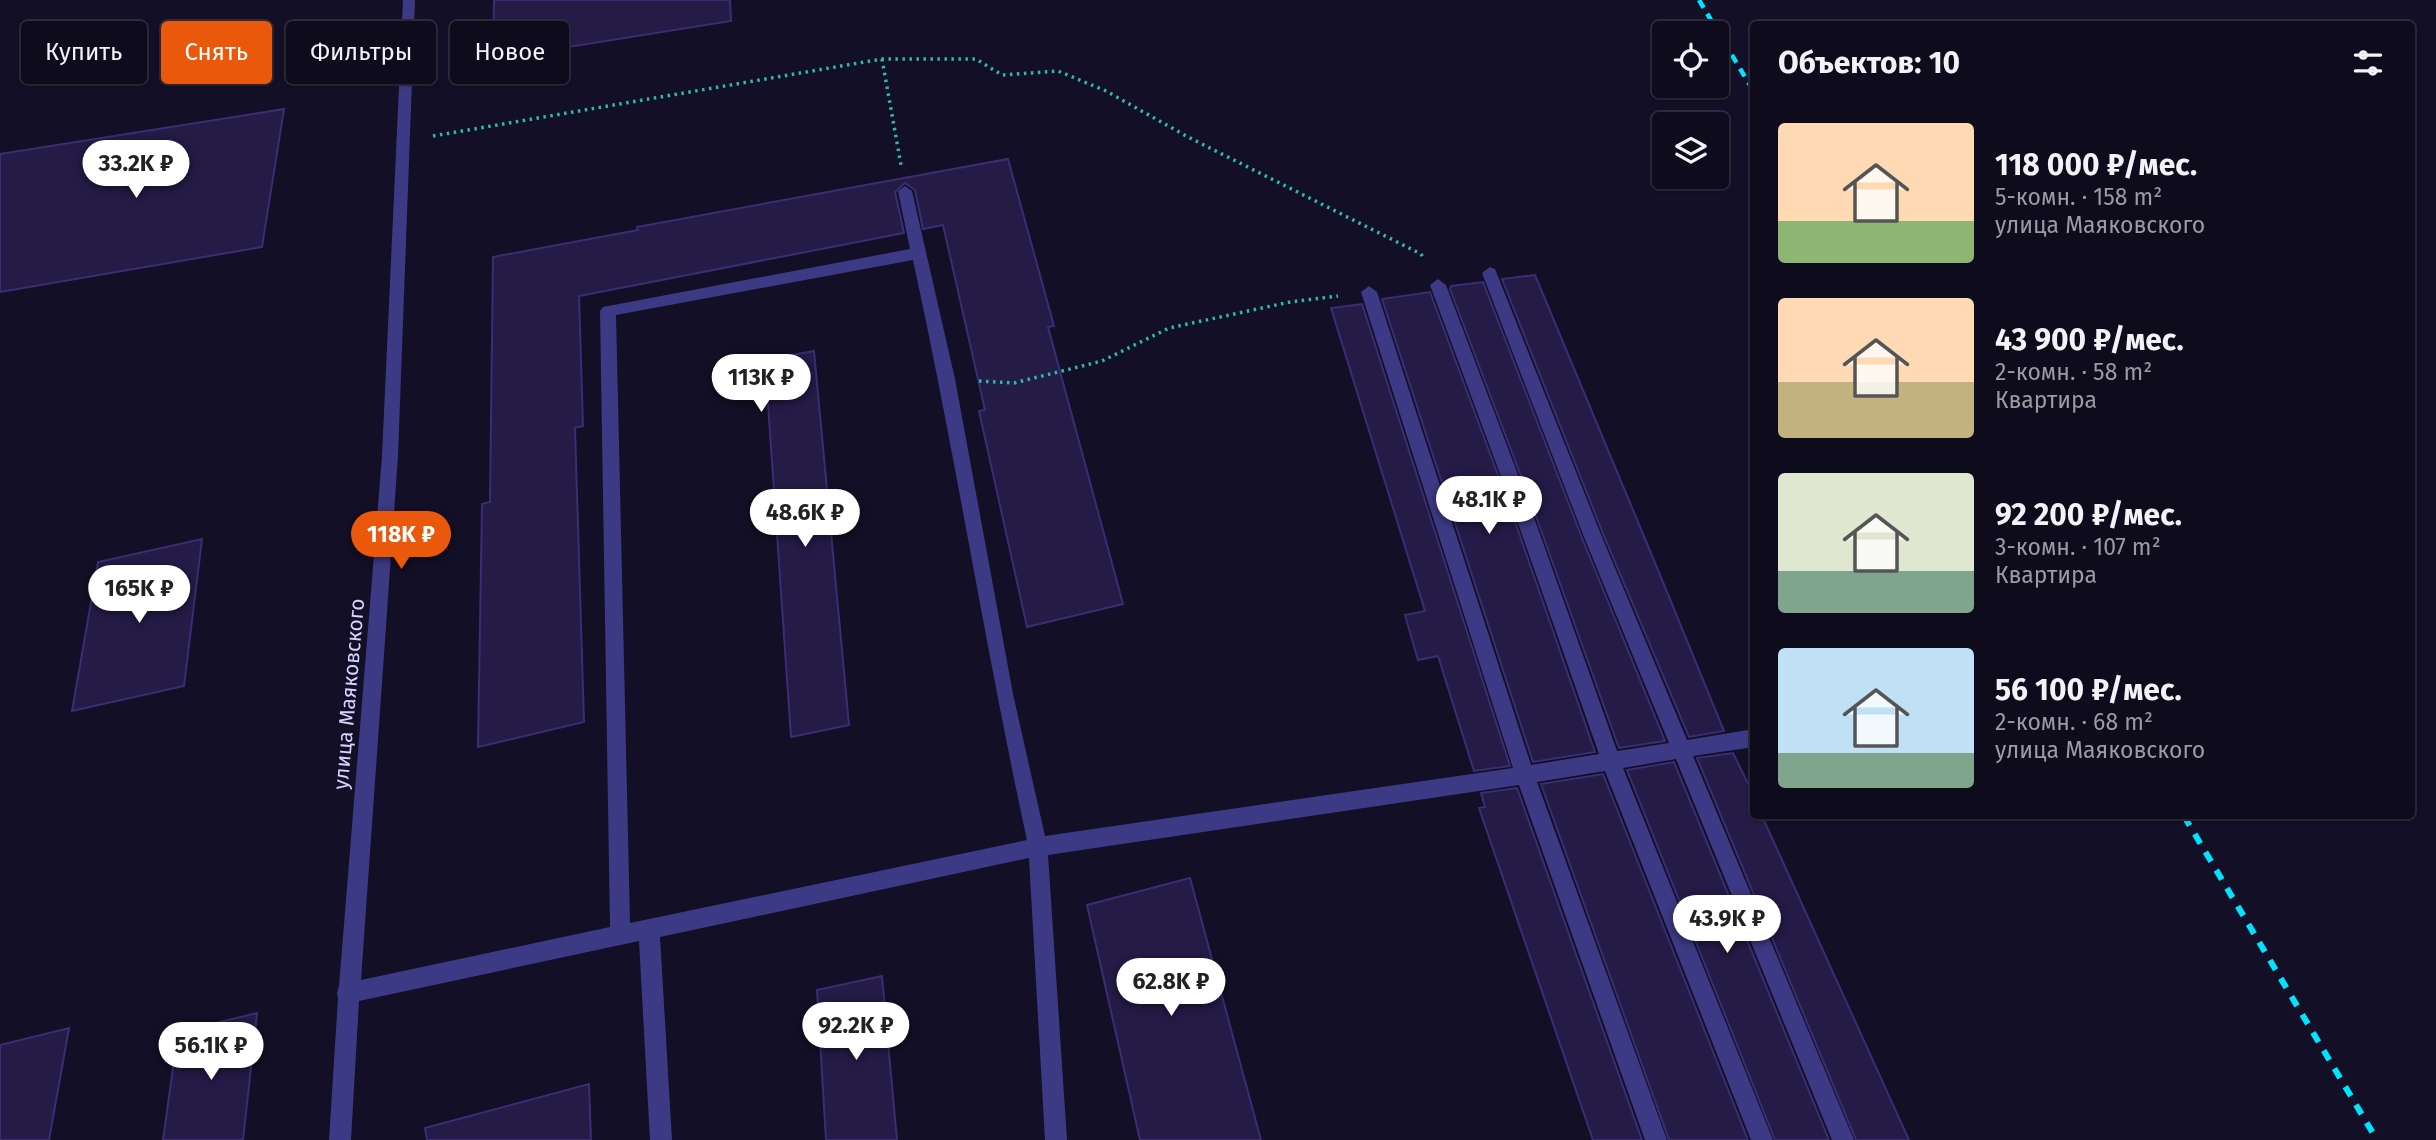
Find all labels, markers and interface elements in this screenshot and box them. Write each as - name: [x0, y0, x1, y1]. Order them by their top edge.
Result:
- chip: Купить: [21, 21, 147, 84]
- chip: Снять: [161, 21, 272, 84]
- chip: Фильтры: [286, 21, 436, 84]
- chip: Новое: [450, 21, 569, 84]
- map controls: [1652, 21, 1729, 189]
- button: locate: [1652, 21, 1729, 98]
- icon: filters: [2349, 44, 2387, 82]
- text: Объектов: 10: [1778, 45, 1960, 81]
- button: layers: [1652, 112, 1729, 189]
- pin: 33.2K ₽: [71, 140, 201, 200]
- text: 118 000 ₽/мес.: [1995, 147, 2197, 183]
- text: 33.2K ₽: [98, 149, 174, 177]
- icon: home: [1834, 151, 1918, 235]
- text: 5-комн. · 158 m²: [1995, 183, 2162, 211]
- text: улица Маяковского: [1995, 211, 2205, 239]
- text: 43 900 ₽/мес.: [1995, 322, 2184, 358]
- icon: home: [1834, 326, 1918, 410]
- pin: 113K ₽: [704, 354, 818, 414]
- text: 2-комн. · 58 m²: [1995, 358, 2152, 386]
- text: 113K ₽: [728, 363, 794, 391]
- text: Квартира: [1995, 386, 2097, 414]
- pin: 48.1K ₽: [1424, 476, 1554, 536]
- text: 48.1K ₽: [1452, 485, 1526, 513]
- pin: 48.6K ₽: [740, 490, 870, 549]
- text: 92 200 ₽/мес.: [1995, 497, 2182, 533]
- text: 48.6K ₽: [766, 498, 844, 526]
- icon: home: [1834, 501, 1918, 585]
- pin: 118K ₽: [344, 512, 458, 571]
- text: 118K ₽: [367, 520, 435, 548]
- text: 3-комн. · 107 m²: [1995, 533, 2161, 561]
- text: Квартира: [1995, 561, 2097, 589]
- pin: 165K ₽: [82, 566, 196, 625]
- text: 165K ₽: [104, 574, 174, 602]
- street label: улица Маяковского: [328, 597, 370, 791]
- text: 56 100 ₽/мес.: [1995, 672, 2182, 708]
- icon: home: [1834, 676, 1918, 760]
- text: 2-комн. · 68 m²: [1995, 708, 2153, 736]
- text: улица Маяковского: [1995, 736, 2205, 764]
- pin: 43.9K ₽: [1662, 895, 1792, 955]
- text: 43.9K ₽: [1689, 904, 1765, 932]
- pin: 62.8K ₽: [1106, 958, 1236, 1018]
- text: 62.8K ₽: [1132, 967, 1210, 995]
- pin: 92.2K ₽: [791, 1002, 921, 1062]
- text: 92.2K ₽: [818, 1011, 894, 1039]
- pin: 56.1K ₽: [146, 1023, 276, 1082]
- text: 56.1K ₽: [175, 1031, 247, 1059]

